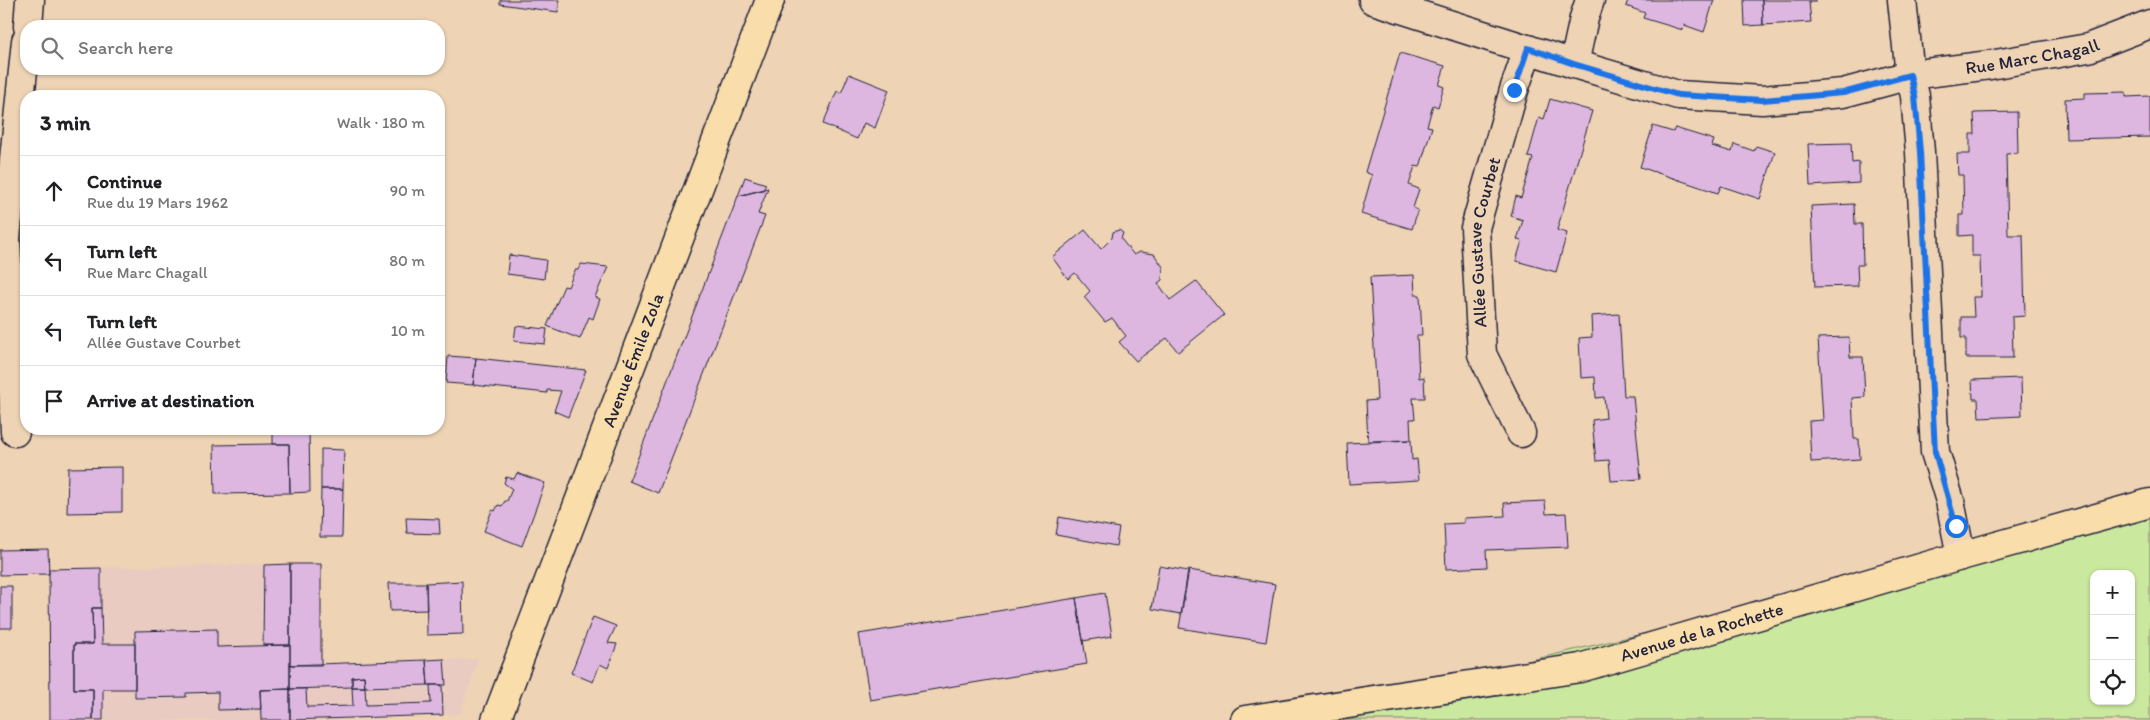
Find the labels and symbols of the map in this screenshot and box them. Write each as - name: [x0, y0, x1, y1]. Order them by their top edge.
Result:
- street label: Rue Marc Chagall: [1964, 34, 2103, 79]
- route end: [1503, 79, 1526, 102]
- street label: Allée Gustave Courbet: [1464, 154, 1506, 328]
- street label: Avenue Émile Zola: [597, 289, 669, 430]
- route start: [1945, 515, 1968, 538]
- street label: Avenue de la Rochette: [1618, 598, 1786, 667]

